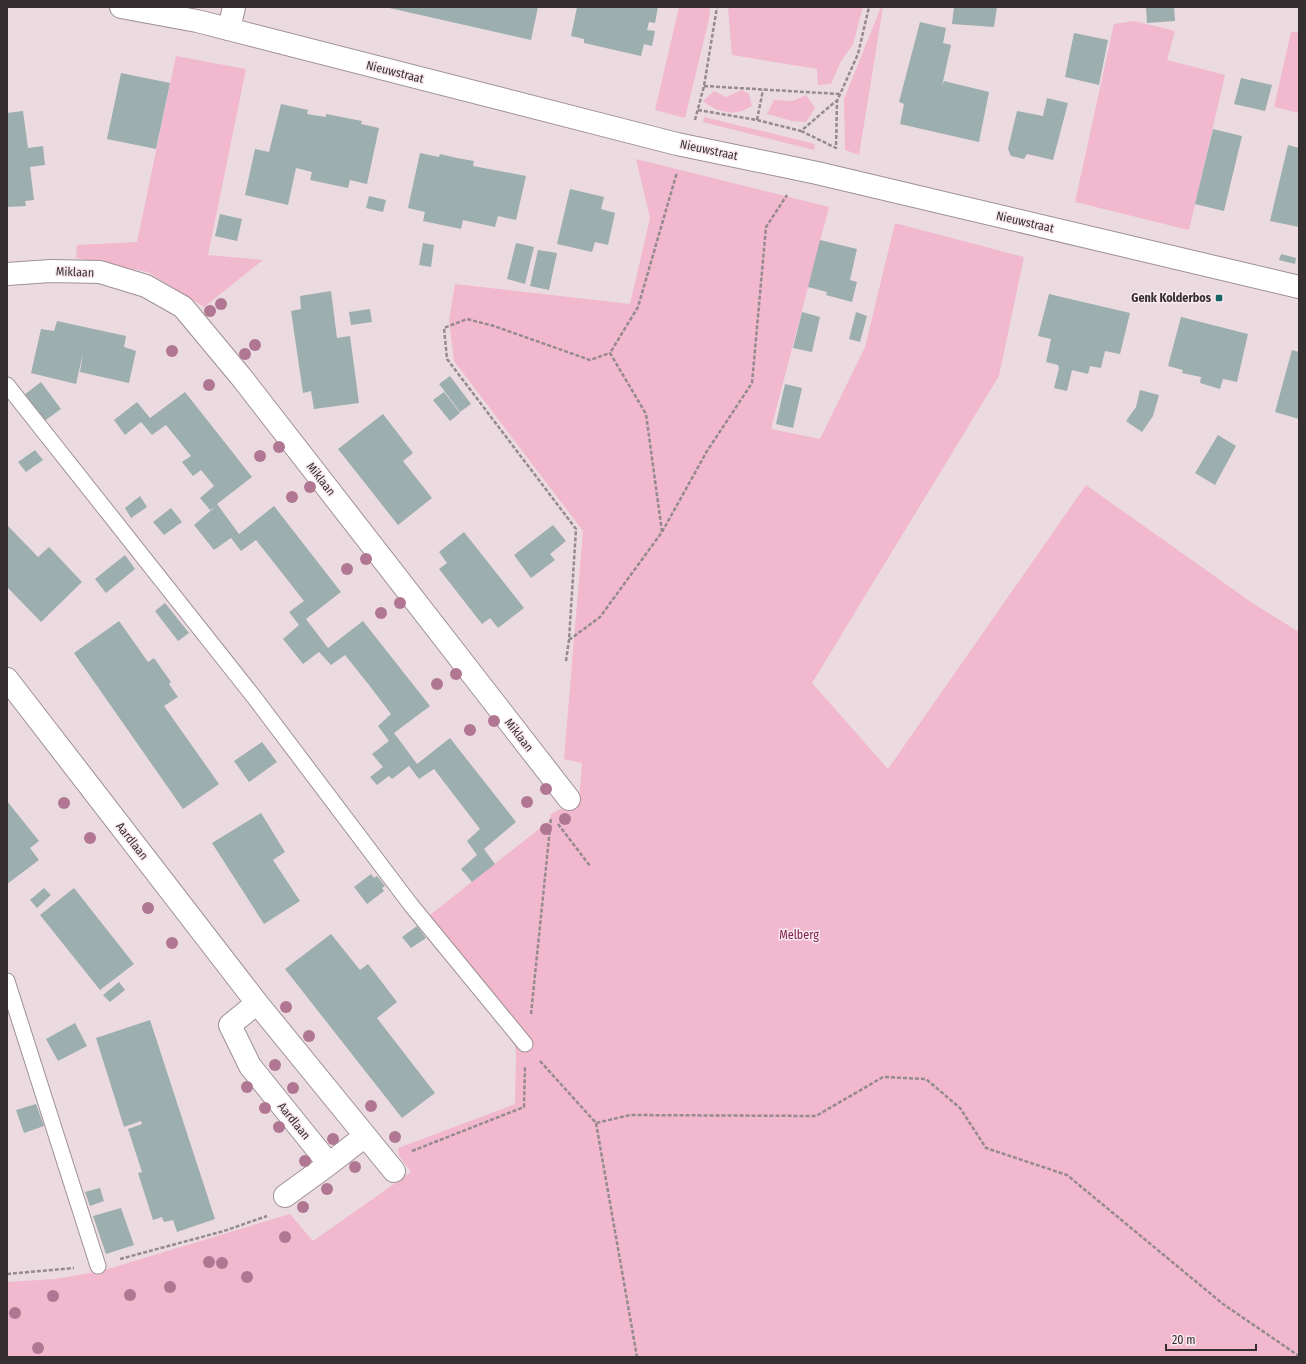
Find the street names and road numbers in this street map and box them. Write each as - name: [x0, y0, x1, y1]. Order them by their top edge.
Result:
- street label: Nieuwstraat: [365, 58, 425, 86]
- street label: Nieuwstraat: [679, 137, 739, 163]
- street label: Nieuwstraat: [995, 209, 1055, 235]
- street label: Miklaan: [56, 264, 94, 280]
- street label: Miklaan: [304, 460, 338, 498]
- street label: Miklaan: [502, 716, 536, 754]
- street label: Aardlaan: [113, 820, 151, 862]
- street label: Aardlaan: [275, 1100, 313, 1142]

